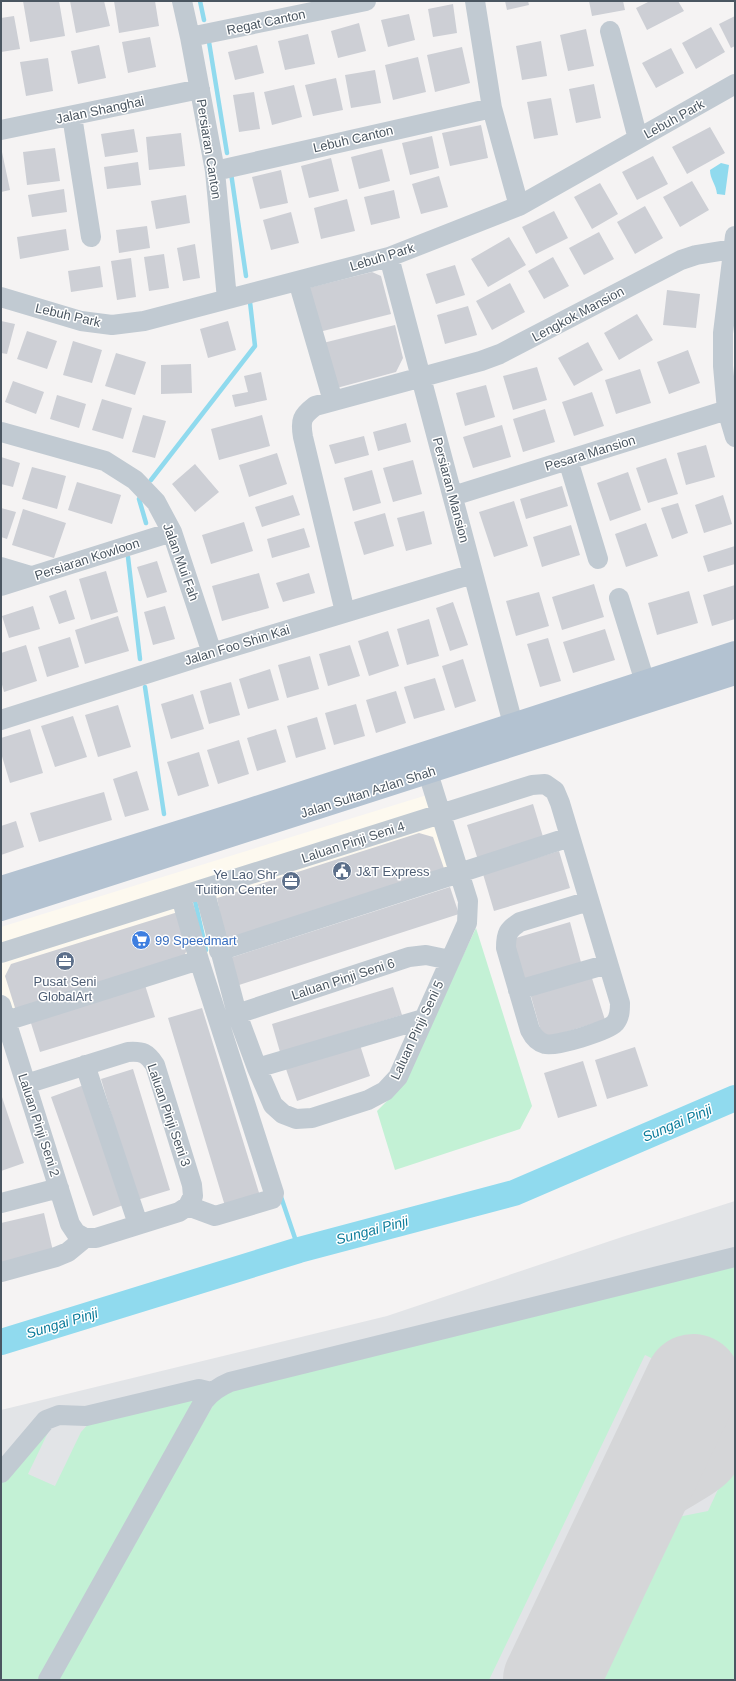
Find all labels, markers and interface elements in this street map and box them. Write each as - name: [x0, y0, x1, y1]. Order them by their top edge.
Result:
- street label: Regat Canton: [225, 6, 307, 38]
- street label: Jalan Shanghai: [55, 93, 145, 127]
- street label: Lebuh Park: [641, 96, 707, 142]
- street label: Persiaran Canton: [194, 98, 224, 200]
- street label: Lebuh Canton: [312, 123, 394, 155]
- street label: Lebuh Park: [348, 240, 416, 274]
- street label: Lengkok Mansion: [529, 283, 627, 345]
- street label: Lebuh Park: [34, 300, 103, 330]
- street label: Pesara Mansion: [543, 432, 637, 474]
- street label: Persiaran Mansion: [430, 436, 472, 544]
- street label: Jalan Mui Fah: [160, 521, 202, 603]
- street label: Persiaran Kowloon: [33, 535, 141, 583]
- street label: Jalan Foo Shin Kai: [183, 622, 291, 668]
- street label: Jalan Sultan Azlan Shah: [299, 763, 437, 821]
- street label: Laluan Pinji Seni 4: [299, 818, 407, 866]
- public building icon: J&T Express: [331, 860, 353, 882]
- place label: J&T Express: [356, 864, 430, 879]
- place label: Ye Lao Shr Tuition Center: [196, 867, 278, 897]
- office icon: Ye Lao Shr Tuition Center: [280, 870, 302, 892]
- supermarket icon: 99 Speedmart: [130, 929, 152, 951]
- place label: 99 Speedmart: [155, 933, 237, 948]
- office icon: Pusat Seni GlobalArt: [54, 950, 76, 972]
- street label: Laluan Pinji Seni 6: [289, 955, 397, 1003]
- place label: Pusat Seni GlobalArt: [34, 974, 97, 1004]
- street label: Laluan Pinji Seni 5: [387, 978, 447, 1082]
- street label: Laluan Pinji Seni 3: [144, 1062, 194, 1168]
- street label: Laluan Pinji Seni 2: [15, 1071, 63, 1179]
- water label: Sungai Pinji: [640, 1101, 715, 1145]
- water label: Sungai Pinji: [334, 1212, 411, 1247]
- water label: Sungai Pinji: [24, 1304, 101, 1341]

